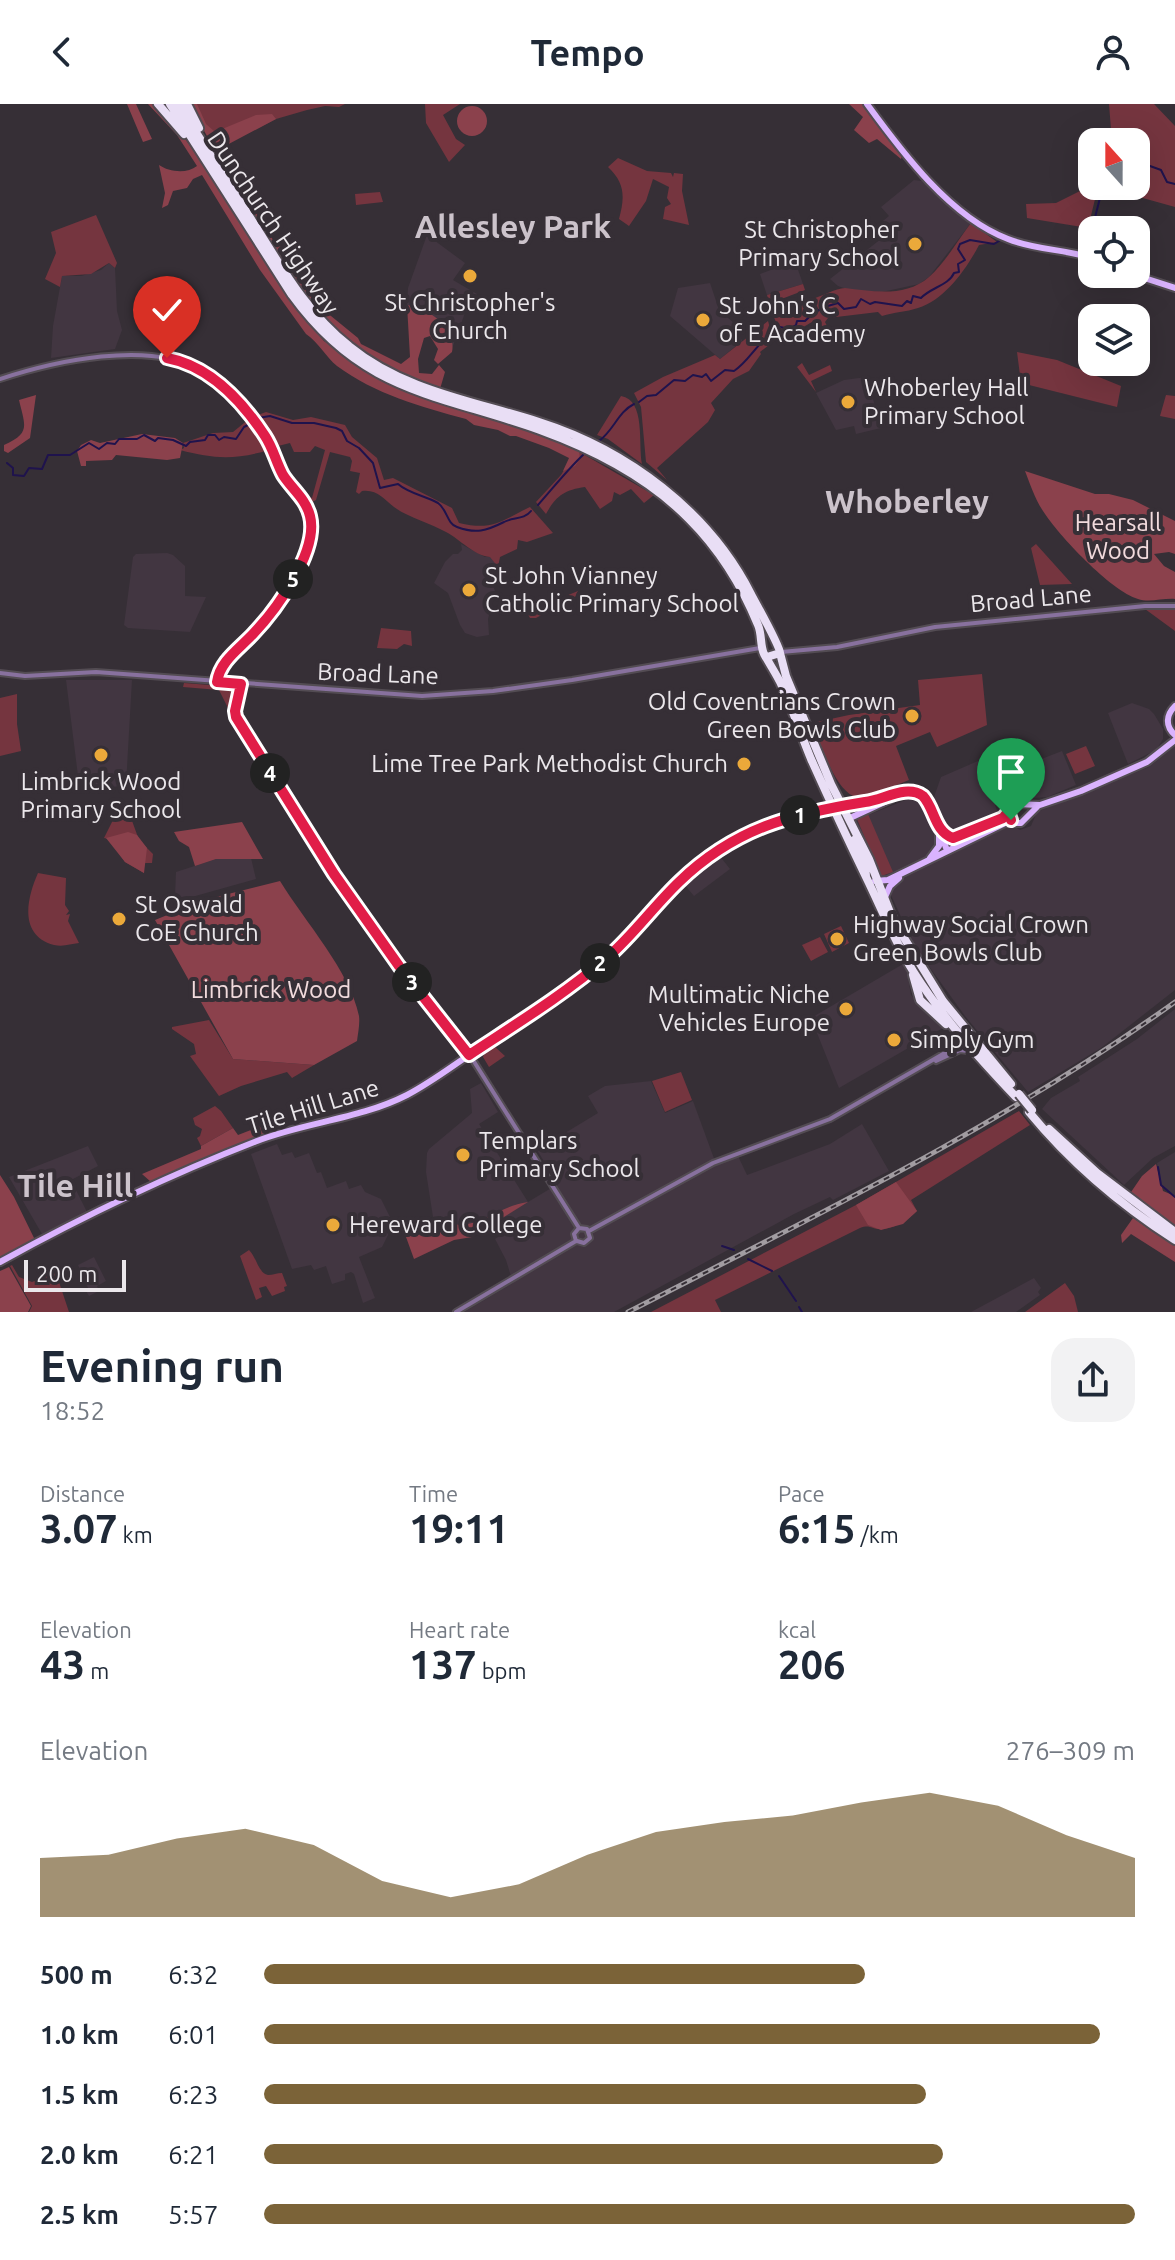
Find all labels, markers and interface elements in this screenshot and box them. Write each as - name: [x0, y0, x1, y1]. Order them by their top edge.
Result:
- icon: back: [40, 30, 84, 74]
- icon: person: [1091, 30, 1135, 74]
- text: Tempo: [530, 32, 645, 73]
- street label: Dunchurch Highway: [202, 126, 345, 320]
- north arrow: [1078, 128, 1150, 200]
- map controls: [1078, 128, 1150, 376]
- district label: Allesley Park: [415, 208, 611, 244]
- place label: St Christopher Primary School: [738, 216, 899, 271]
- button: locate: [1078, 216, 1150, 288]
- marker: St Christopher Primary School: [906, 235, 924, 253]
- marker: St Christopher's Church: [461, 267, 479, 285]
- pin: [133, 276, 201, 358]
- icon: check: [145, 288, 189, 332]
- place label: St Christopher's Church: [385, 289, 555, 344]
- place label: St John's C of E Academy: [719, 292, 866, 347]
- button: layers: [1078, 304, 1150, 376]
- marker: St John's C of E Academy: [694, 311, 712, 329]
- place label: Whoberley Hall Primary School: [864, 374, 1029, 429]
- marker: Whoberley Hall Primary School: [839, 393, 857, 411]
- district label: Whoberley: [825, 483, 989, 519]
- park label: Hearsall Wood: [1075, 509, 1161, 564]
- pin: 5: [273, 559, 313, 599]
- place label: St John Vianney Catholic Primary School: [485, 562, 739, 617]
- text: 5: [287, 566, 299, 591]
- street label: Broad Lane: [969, 580, 1093, 617]
- marker: St John Vianney Catholic Primary School: [460, 581, 478, 599]
- street label: Broad Lane: [317, 658, 439, 689]
- place label: Old Coventrians Crown Green Bowls Club: [648, 688, 896, 743]
- marker: Old Coventrians Crown Green Bowls Club: [903, 707, 921, 725]
- pin: [977, 738, 1045, 820]
- marker: Limbrick Wood Primary School: [92, 746, 110, 764]
- place label: Lime Tree Park Methodist Church: [371, 750, 728, 777]
- icon: arrive: [989, 750, 1033, 794]
- pin: 4: [250, 753, 290, 793]
- marker: Lime Tree Park Methodist Church: [735, 755, 753, 773]
- text: 4: [264, 760, 276, 785]
- place label: Limbrick Wood Primary School: [21, 768, 181, 823]
- pin: 1: [780, 795, 820, 835]
- text: 1: [794, 802, 806, 827]
- place label: St Oswald CoE Church: [135, 891, 259, 946]
- marker: St Oswald CoE Church: [110, 910, 128, 928]
- place label: Highway Social Crown Green Bowls Club: [853, 911, 1089, 966]
- marker: Highway Social Crown Green Bowls Club: [828, 930, 846, 948]
- pin: 2: [580, 943, 620, 983]
- text: 2: [594, 950, 606, 975]
- pin: 3: [392, 962, 432, 1002]
- text: 3: [406, 969, 418, 994]
- park label: Limbrick Wood: [191, 976, 351, 1003]
- place label: Multimatic Niche Vehicles Europe: [648, 981, 830, 1036]
- marker: Multimatic Niche Vehicles Europe: [837, 1000, 855, 1018]
- place label: Simply Gym: [910, 1026, 1035, 1053]
- marker: Simply Gym: [885, 1031, 903, 1049]
- street label: Tile Hill Lane: [243, 1074, 382, 1139]
- place label: Templars Primary School: [479, 1127, 640, 1182]
- marker: Templars Primary School: [454, 1146, 472, 1164]
- district label: Tile Hill: [17, 1167, 133, 1203]
- place label: Hereward College: [349, 1211, 542, 1238]
- marker: Hereward College: [324, 1216, 342, 1234]
- scale bar: [24, 1256, 126, 1292]
- text: 200 m: [36, 1261, 97, 1286]
- button: share: [1051, 1338, 1135, 1422]
- text: Evening run: [40, 1341, 284, 1390]
- text: 18:52: [40, 1396, 105, 1425]
- text: Distance: [40, 1481, 125, 1506]
- text: Time: [409, 1481, 458, 1506]
- text: Pace: [778, 1481, 825, 1506]
- text: 3.07: [40, 1506, 118, 1551]
- text: 19:11: [409, 1506, 509, 1551]
- text: 6:15: [778, 1506, 856, 1551]
- text: km: [118, 1522, 153, 1547]
- text: /km: [856, 1522, 899, 1547]
- text: Elevation: [40, 1617, 132, 1642]
- text: Heart rate: [409, 1617, 510, 1642]
- text: kcal: [778, 1617, 816, 1642]
- text: 43: [40, 1642, 85, 1687]
- text: 137: [409, 1642, 477, 1687]
- text: 206: [778, 1642, 846, 1687]
- text: m: [85, 1658, 109, 1683]
- text: bpm: [477, 1658, 526, 1683]
- text: Elevation: [40, 1736, 148, 1765]
- text: 276–309 m: [1006, 1736, 1135, 1765]
- text: 500 m: [40, 1960, 113, 1989]
- text: 6:32: [168, 1960, 218, 1989]
- text: 1.0 km: [40, 2020, 119, 2049]
- text: 6:01: [168, 2020, 218, 2049]
- text: 1.5 km: [40, 2080, 119, 2109]
- text: 6:23: [168, 2080, 218, 2109]
- text: 2.0 km: [40, 2140, 119, 2169]
- text: 6:21: [168, 2140, 218, 2169]
- text: 2.5 km: [40, 2200, 119, 2229]
- text: 5:57: [168, 2200, 218, 2229]

